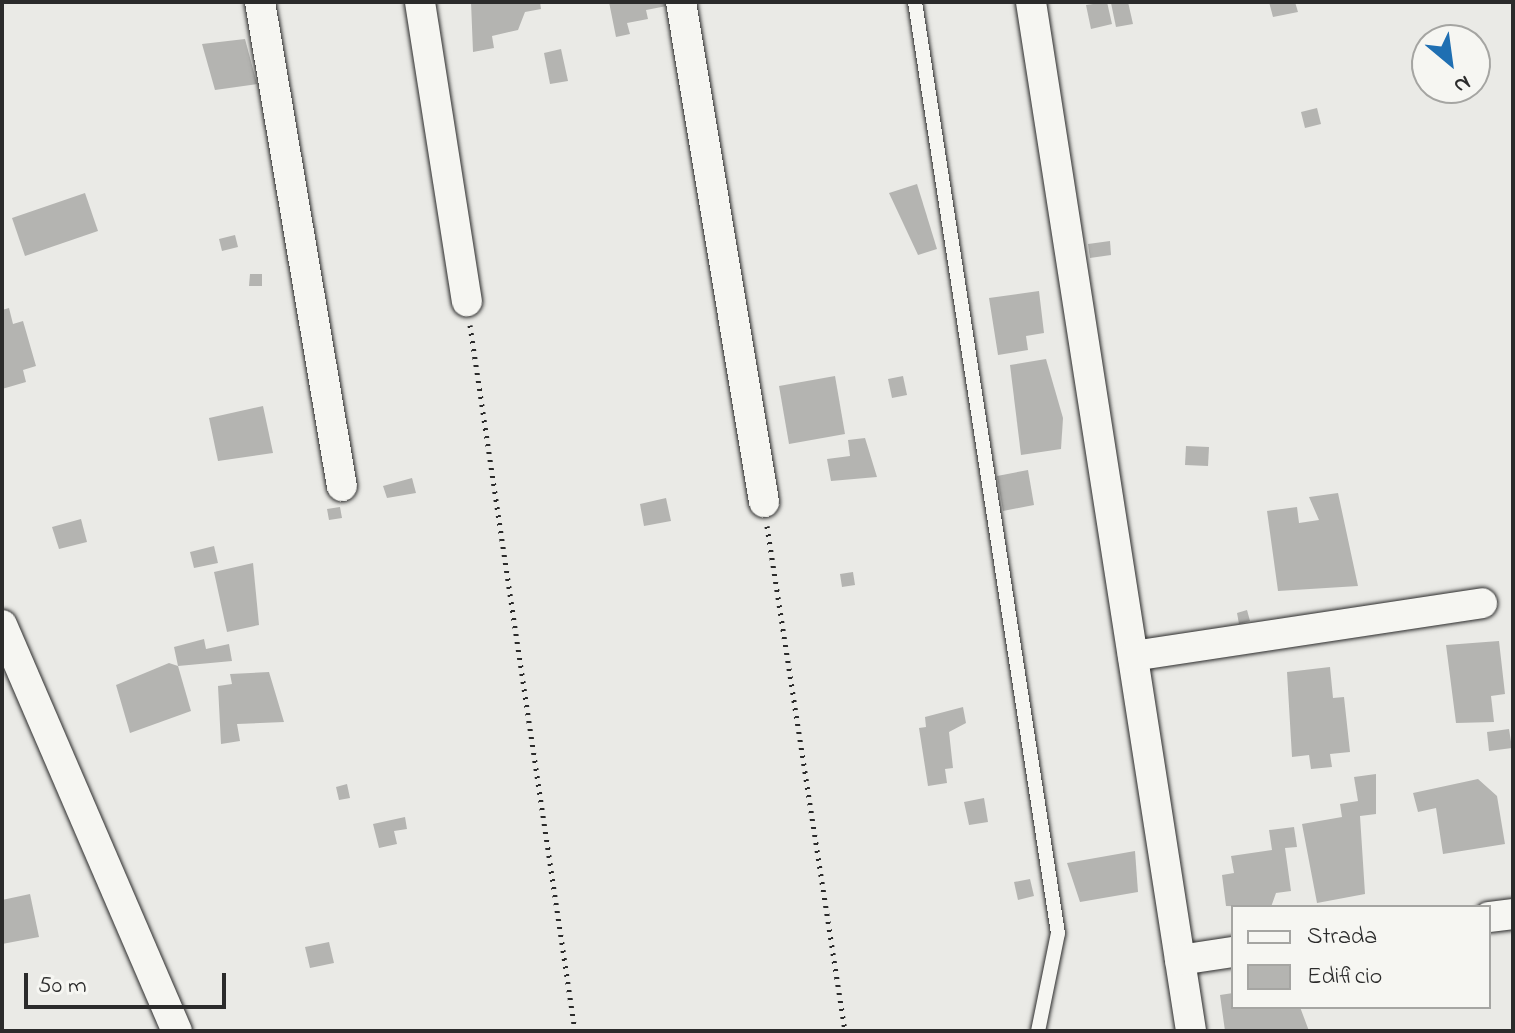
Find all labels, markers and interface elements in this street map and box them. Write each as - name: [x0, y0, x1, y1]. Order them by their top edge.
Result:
- north arrow: [1411, 24, 1491, 104]
- text: N: [1447, 66, 1476, 101]
- legend: [1231, 905, 1491, 1009]
- text: Strada: [1307, 920, 1377, 955]
- scale bar: [28, 957, 230, 1007]
- text: Edificio: [1307, 960, 1382, 995]
- text: 50 m: [38, 969, 87, 1004]

